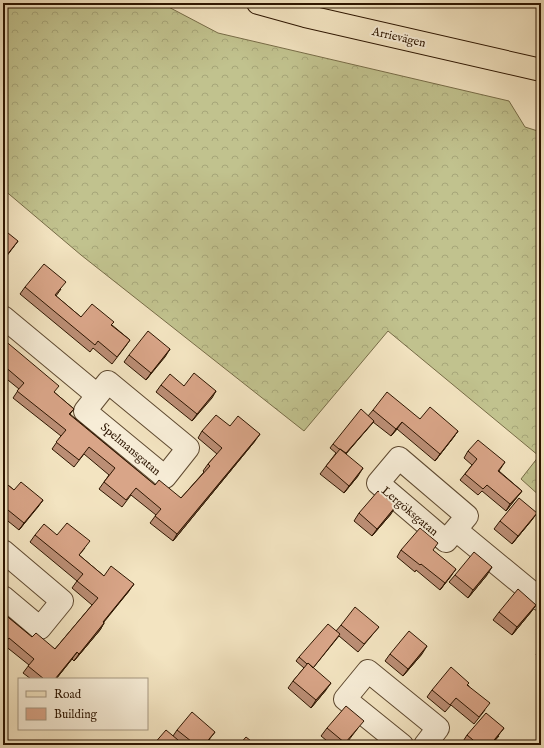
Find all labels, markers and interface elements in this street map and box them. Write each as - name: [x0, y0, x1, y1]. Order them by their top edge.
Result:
- street label: Arrievägen: [370, 24, 428, 51]
- street label: Spelmansgatan: [97, 420, 164, 480]
- street label: Lergöksgatan: [378, 483, 442, 540]
- legend: [18, 678, 148, 730]
- text: Road: [54, 687, 82, 702]
- text: Building: [54, 707, 98, 722]

